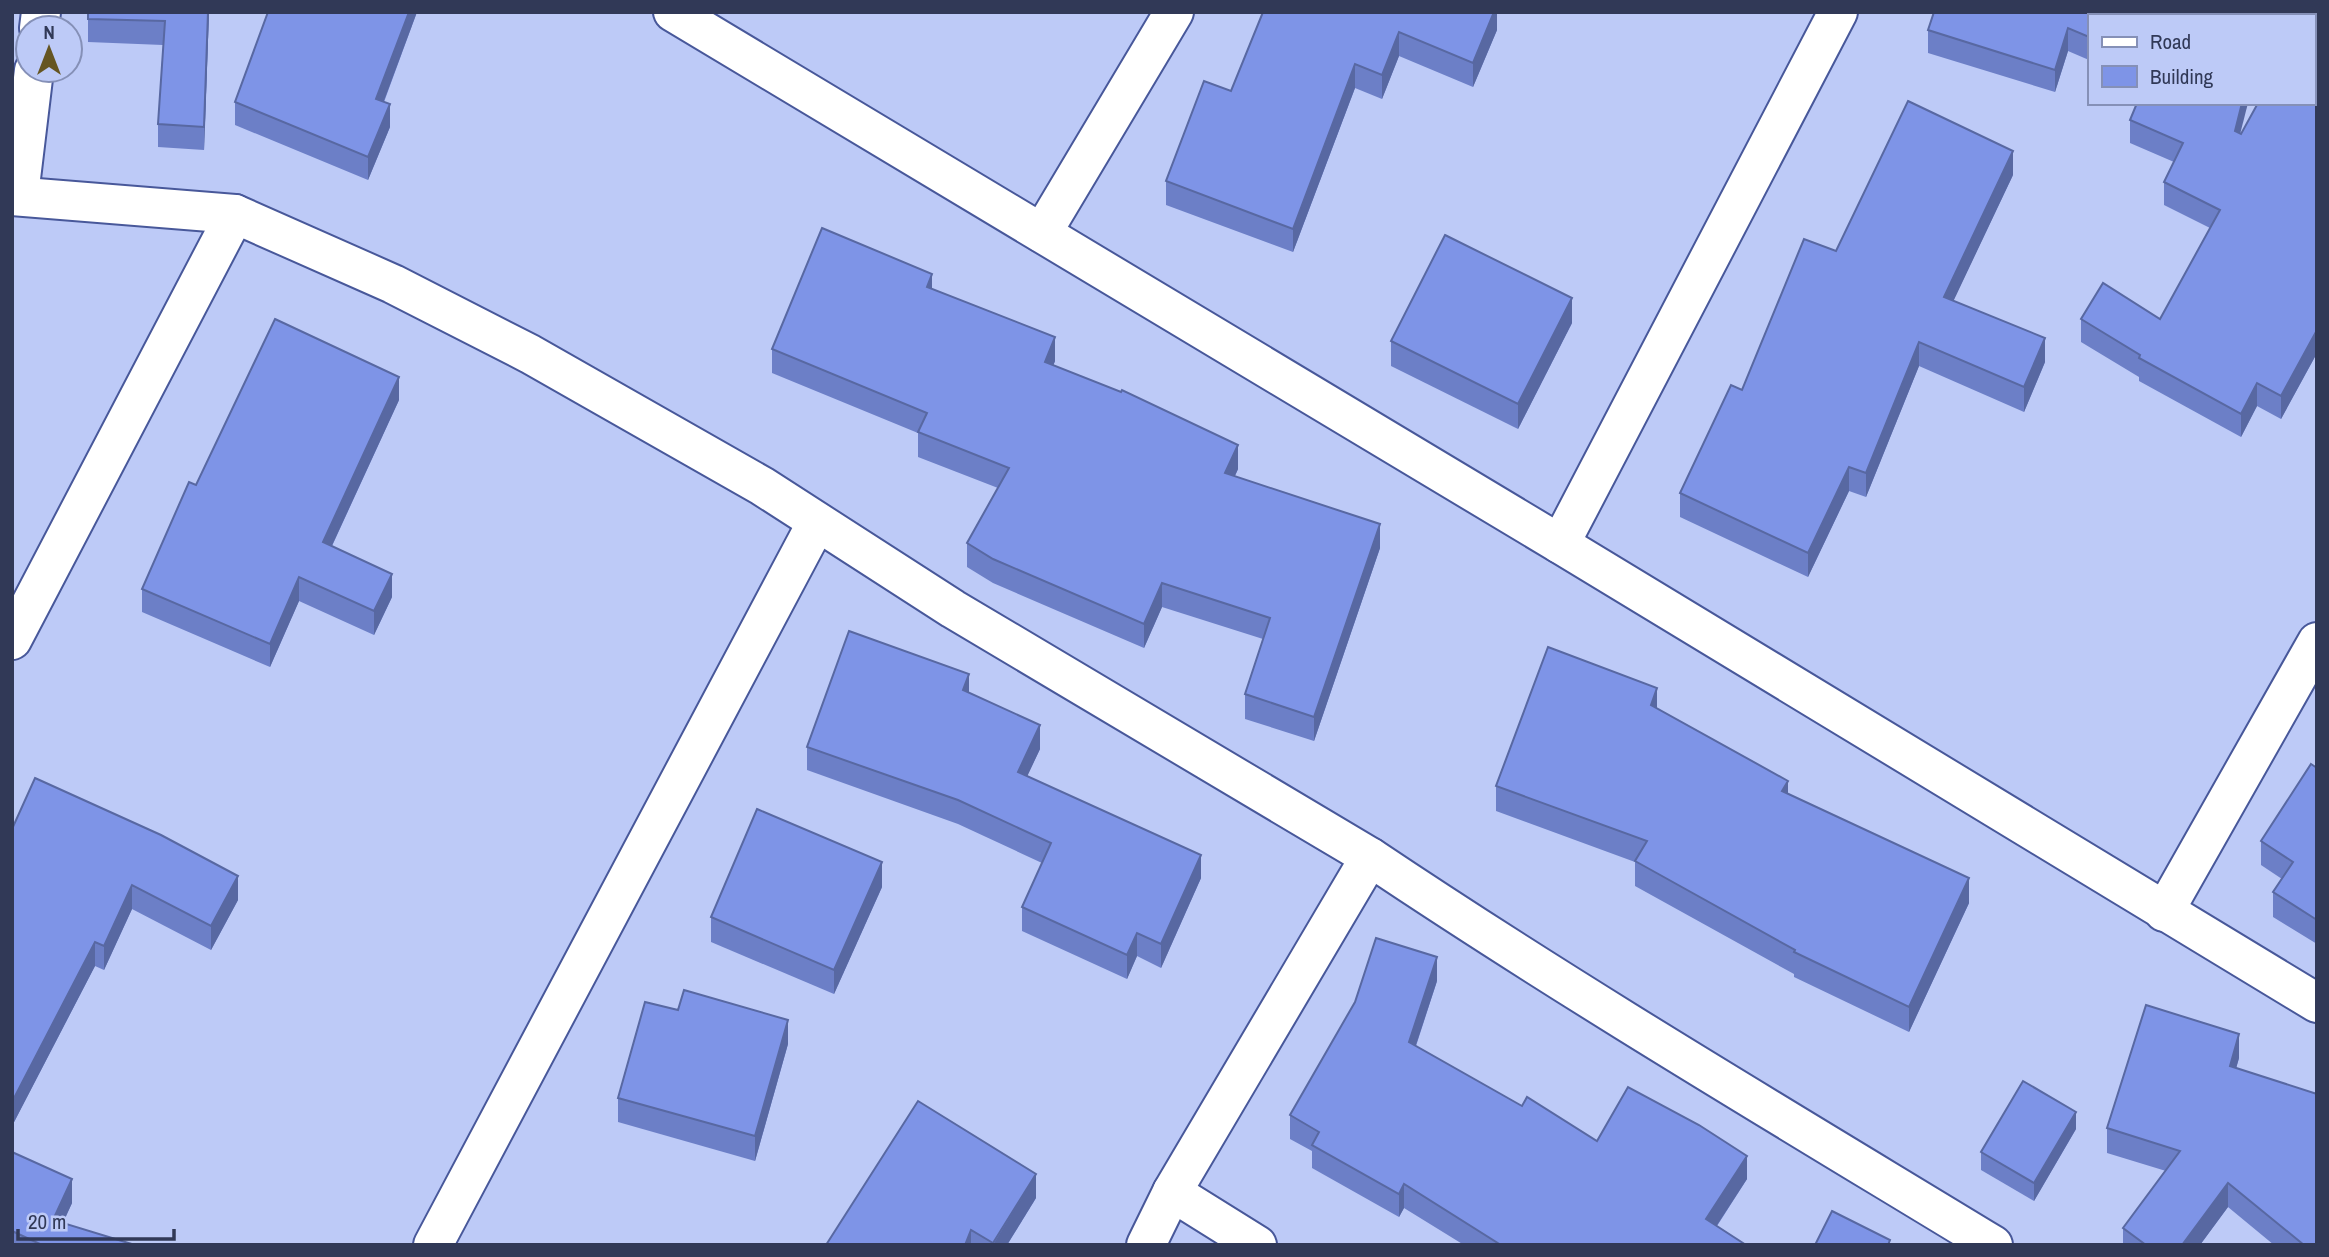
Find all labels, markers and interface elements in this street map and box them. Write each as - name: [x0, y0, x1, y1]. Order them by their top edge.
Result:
- north arrow: [14, 14, 84, 84]
- legend: [2088, 14, 2315, 105]
- text: N: [43, 19, 55, 45]
- text: Road: [2150, 27, 2191, 56]
- text: Building: [2150, 62, 2214, 91]
- scale bar: [18, 1198, 173, 1242]
- text: 20 m: [28, 1207, 66, 1236]

